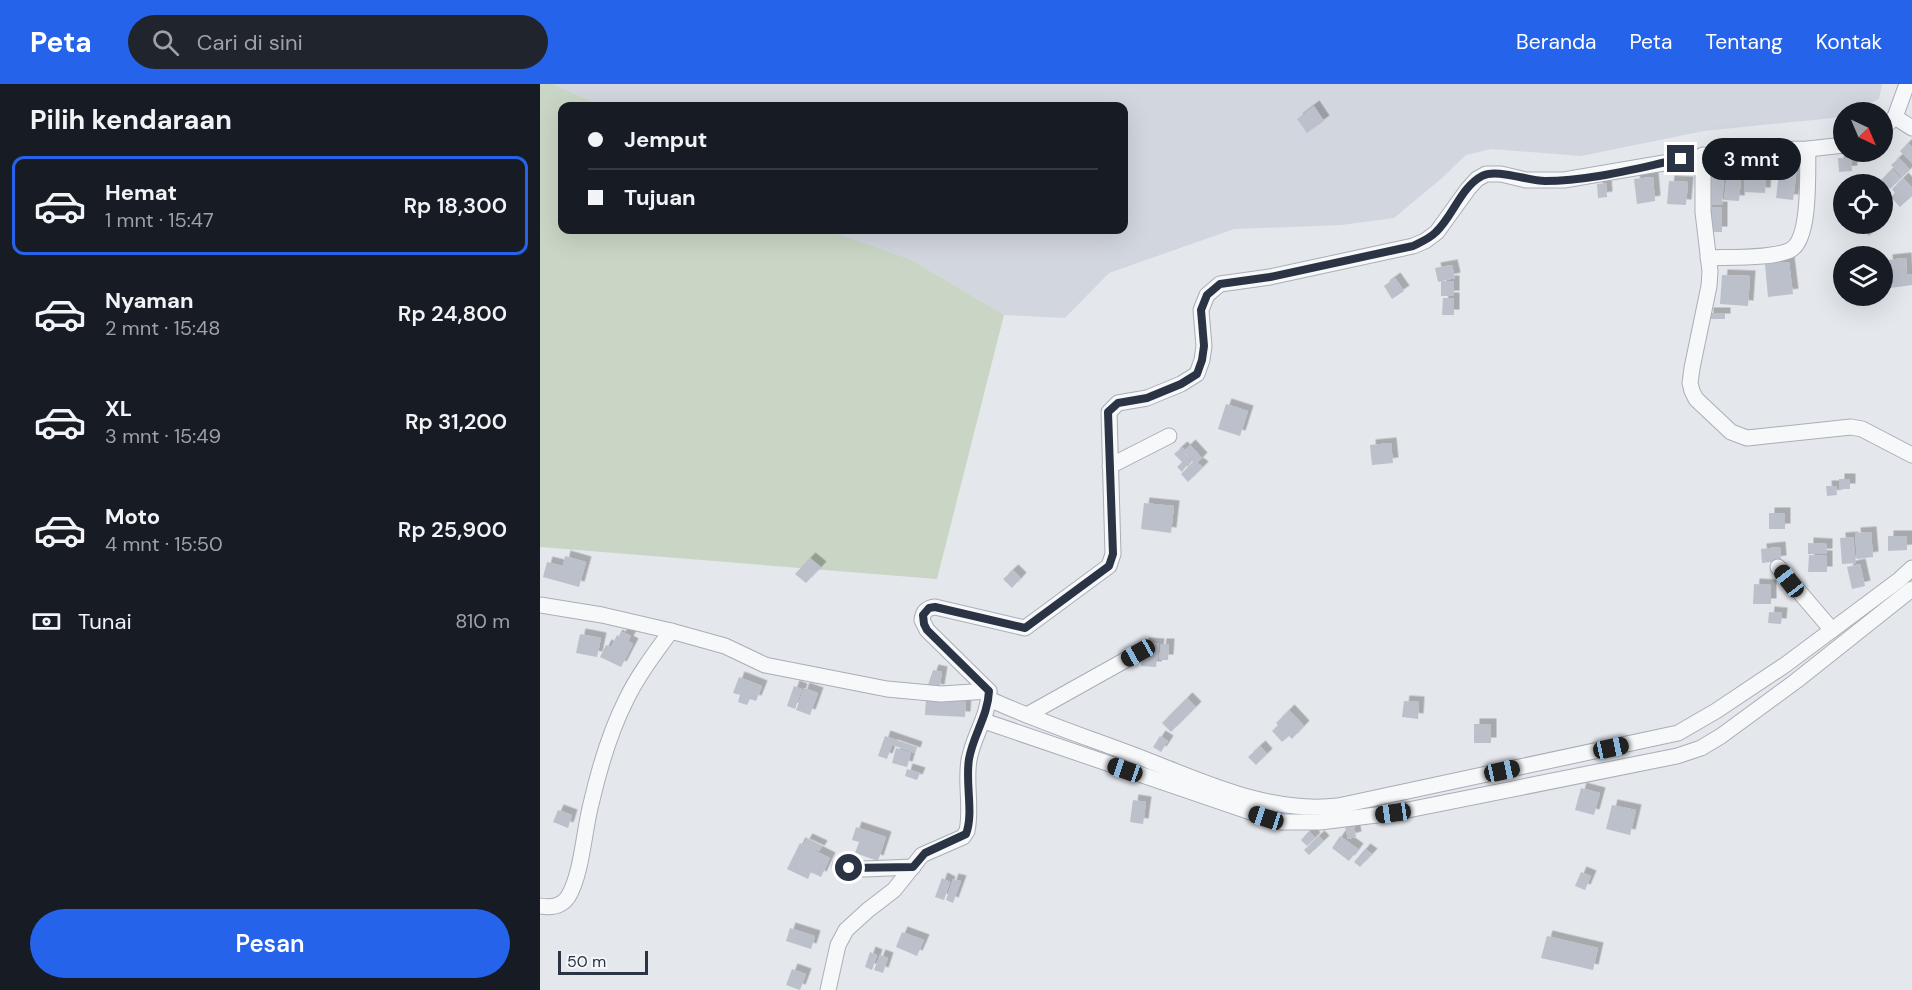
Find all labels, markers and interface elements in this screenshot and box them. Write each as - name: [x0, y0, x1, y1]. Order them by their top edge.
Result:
- search box: [128, 15, 548, 69]
- text: Peta: [30, 24, 92, 61]
- icon: search: [149, 26, 182, 59]
- text: Cari di sini: [197, 28, 303, 57]
- text: Beranda: [1516, 28, 1597, 56]
- text: Peta: [1630, 28, 1672, 56]
- text: Tentang: [1705, 28, 1783, 56]
- text: Kontak: [1816, 28, 1882, 56]
- text: Pilih kendaraan: [30, 102, 232, 137]
- north arrow: [1833, 102, 1893, 162]
- map controls: [1833, 102, 1893, 306]
- text: Jemput: [624, 125, 707, 154]
- callout: 3 mnt: [1702, 138, 1801, 180]
- route end: [1667, 145, 1694, 172]
- text: 3 mnt: [1724, 146, 1779, 172]
- button: locate: [1833, 174, 1893, 234]
- text: Hemat: [105, 178, 177, 207]
- icon: car: [33, 179, 87, 233]
- text: Tujuan: [624, 183, 696, 212]
- text: Rp 18,300: [403, 191, 507, 220]
- text: 1 mnt · 15:47: [105, 207, 214, 233]
- button: layers: [1833, 246, 1893, 306]
- text: Nyaman: [105, 286, 194, 315]
- icon: car: [33, 287, 87, 341]
- text: Rp 24,800: [398, 299, 507, 328]
- text: 2 mnt · 15:48: [105, 315, 220, 341]
- text: XL: [105, 394, 132, 423]
- icon: car: [33, 395, 87, 449]
- text: Rp 31,200: [405, 407, 507, 436]
- text: 3 mnt · 15:49: [105, 423, 221, 449]
- text: Moto: [105, 502, 160, 531]
- icon: car: [33, 503, 87, 557]
- text: Rp 25,900: [398, 515, 507, 544]
- text: 4 mnt · 15:50: [105, 531, 223, 557]
- car: [1771, 561, 1807, 601]
- icon: cash: [30, 605, 63, 638]
- text: Tunai: [78, 607, 132, 636]
- text: 810 m: [455, 608, 510, 634]
- car: [1118, 636, 1158, 670]
- car: [1592, 735, 1630, 761]
- car: [1105, 756, 1145, 784]
- car: [1483, 758, 1521, 784]
- car: [1374, 802, 1412, 824]
- car: [1246, 804, 1286, 832]
- route start: [835, 854, 862, 881]
- button: Pesan: [30, 909, 510, 978]
- scale bar: [558, 948, 648, 976]
- text: 50 m: [567, 951, 606, 972]

